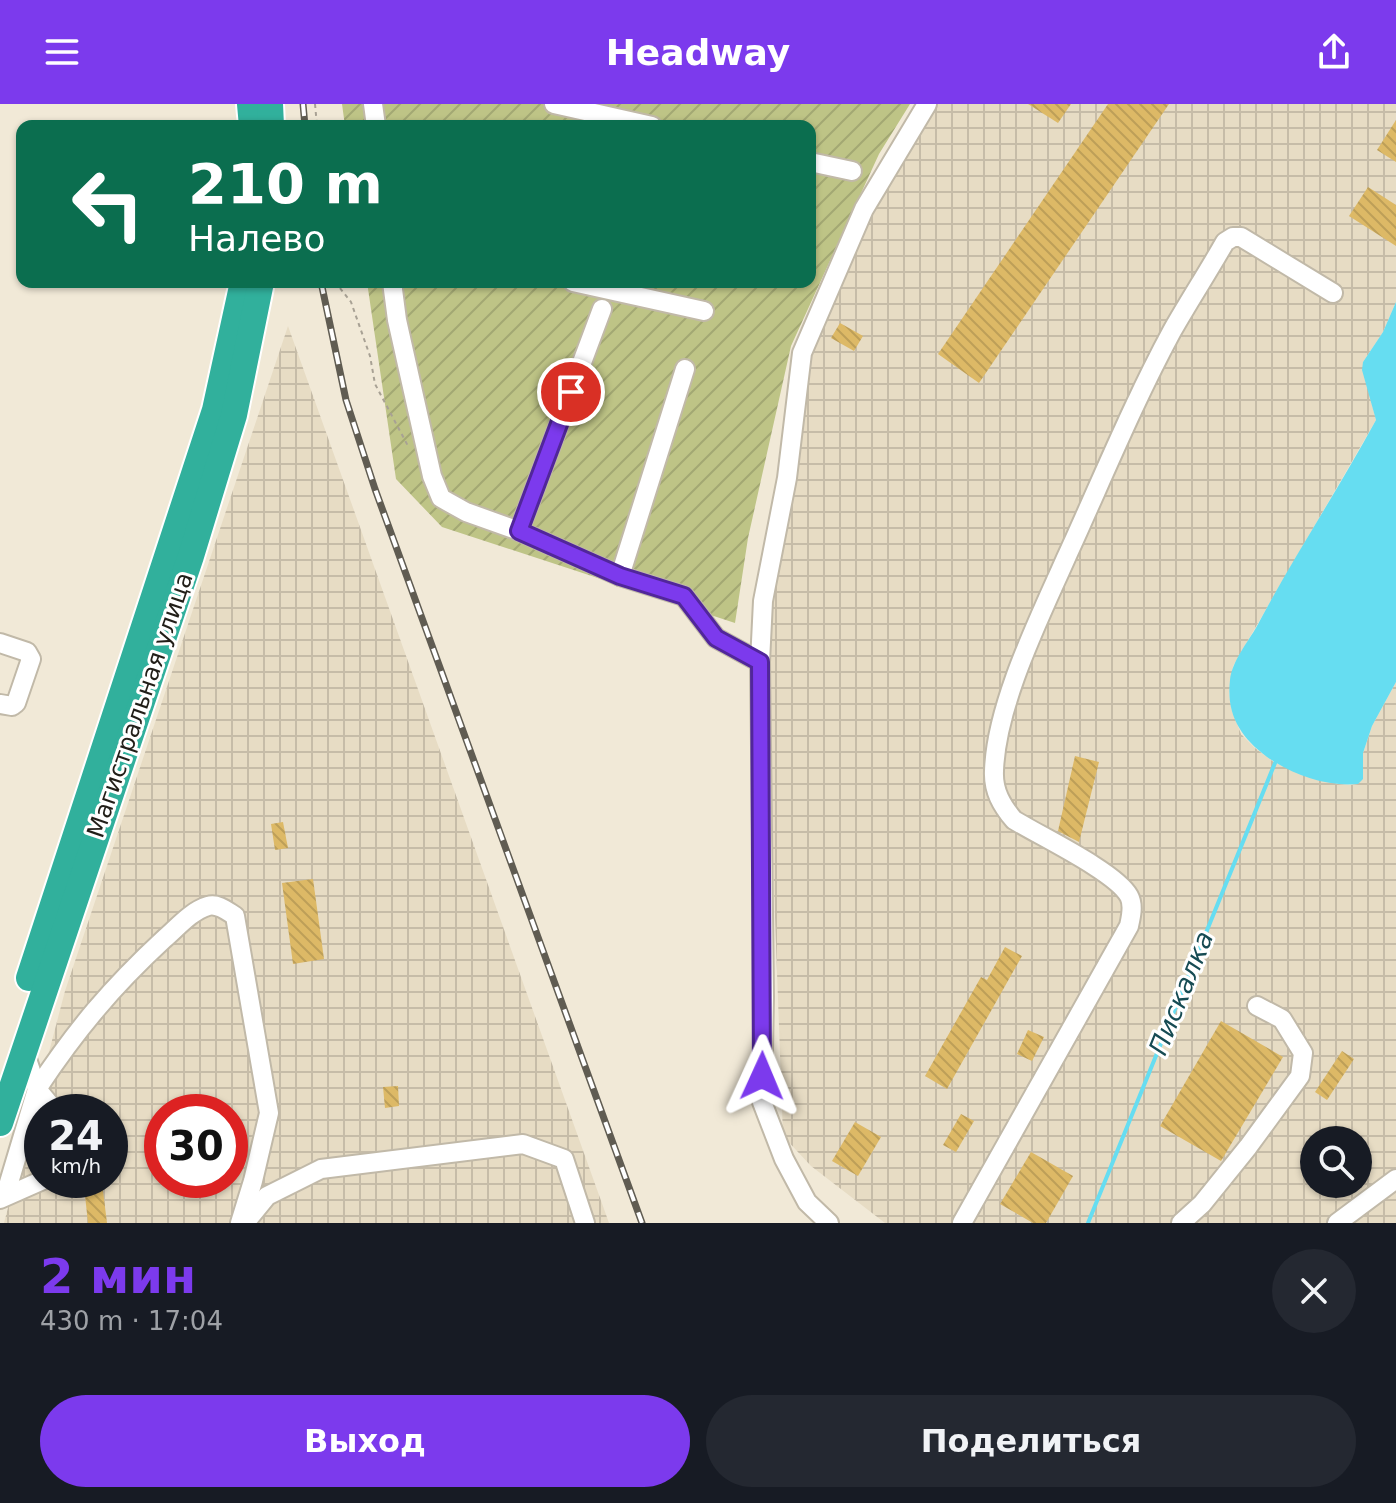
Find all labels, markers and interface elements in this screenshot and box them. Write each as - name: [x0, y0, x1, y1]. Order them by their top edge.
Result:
- icon: menu: [40, 30, 84, 74]
- icon: share: [1312, 30, 1356, 74]
- text: Headway: [606, 32, 790, 73]
- text: 210 m: [188, 151, 383, 216]
- icon: left: [56, 152, 160, 256]
- text: Налево: [188, 218, 326, 259]
- pin: [537, 358, 605, 426]
- icon: arrive: [549, 370, 593, 414]
- street label: Магистральная улица: [81, 569, 199, 841]
- water label: Пискалка: [1143, 927, 1219, 1059]
- position arrow: [720, 1034, 804, 1118]
- speed limit sign: 30: [144, 1094, 248, 1198]
- text: 24: [48, 1113, 104, 1159]
- map controls: [1300, 1126, 1372, 1198]
- button: search: [1300, 1126, 1372, 1198]
- text: km/h: [51, 1154, 101, 1178]
- text: 2 мин: [40, 1248, 196, 1304]
- button: close: [1272, 1249, 1356, 1333]
- text: 430 m · 17:04: [40, 1306, 223, 1336]
- button: Выход: [40, 1395, 690, 1487]
- button: Поделиться: [706, 1395, 1356, 1487]

